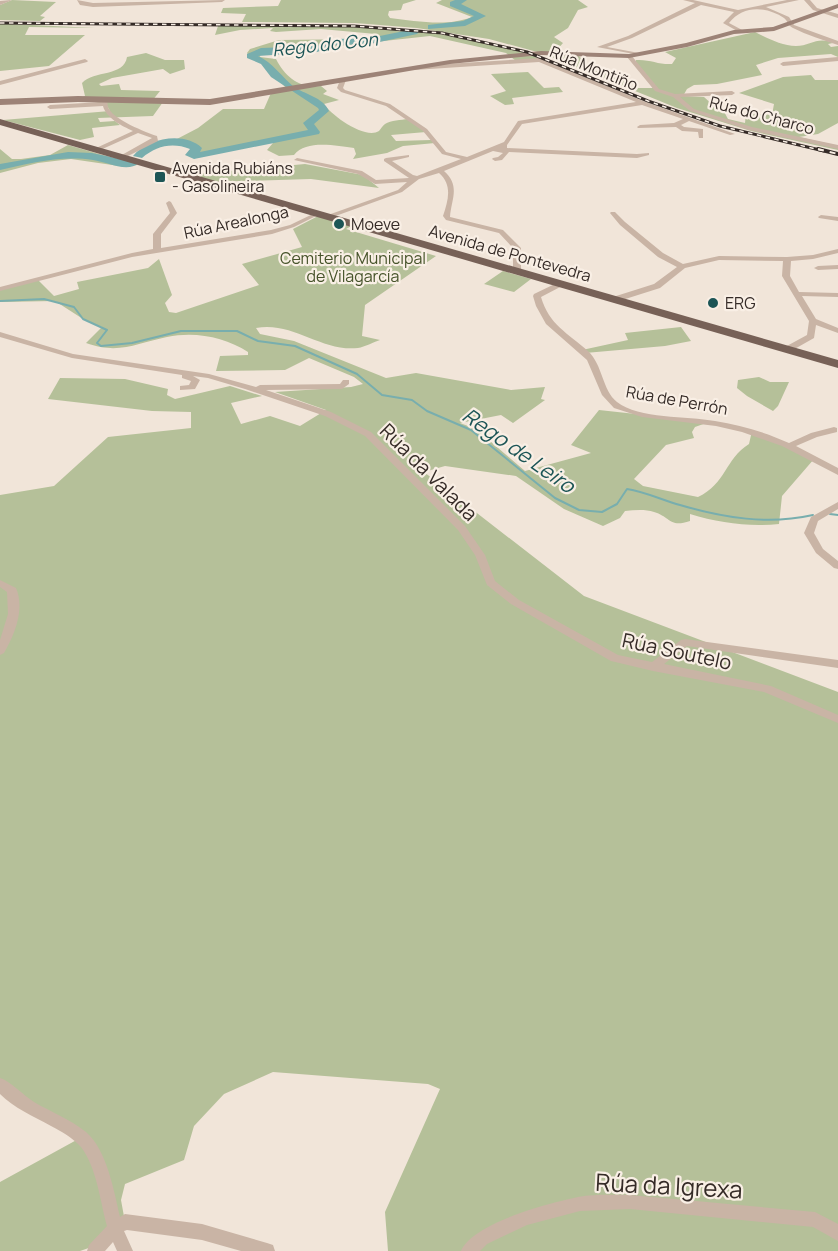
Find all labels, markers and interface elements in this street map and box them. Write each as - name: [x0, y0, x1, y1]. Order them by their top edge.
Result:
- water label: Rego do Con: [271, 26, 380, 61]
- street label: Rúa Montiño: [547, 40, 641, 96]
- street label: Rúa do Charco: [707, 90, 817, 140]
- place label: Avenida Rubiáns - Gasolineira: [172, 157, 293, 197]
- marker: Avenida Rubiáns - Gasolineira: [153, 170, 167, 184]
- street label: Rúa Arealonga: [182, 200, 290, 244]
- place label: Moeve: [351, 213, 400, 235]
- marker: Moeve: [332, 217, 346, 231]
- street label: Avenida de Pontevedra: [426, 219, 594, 287]
- park label: Cemiterio Municipal de Vilagarcía: [280, 247, 426, 287]
- place label: ERG: [725, 292, 756, 314]
- marker: ERG: [706, 296, 720, 310]
- street label: Rúa de Perrón: [624, 380, 730, 420]
- water label: Rego de Leiro: [457, 401, 582, 500]
- street label: Rúa da Valada: [374, 417, 484, 527]
- street label: Rúa Soutelo: [620, 626, 734, 676]
- street label: Rúa da Igrexa: [595, 1165, 743, 1205]

